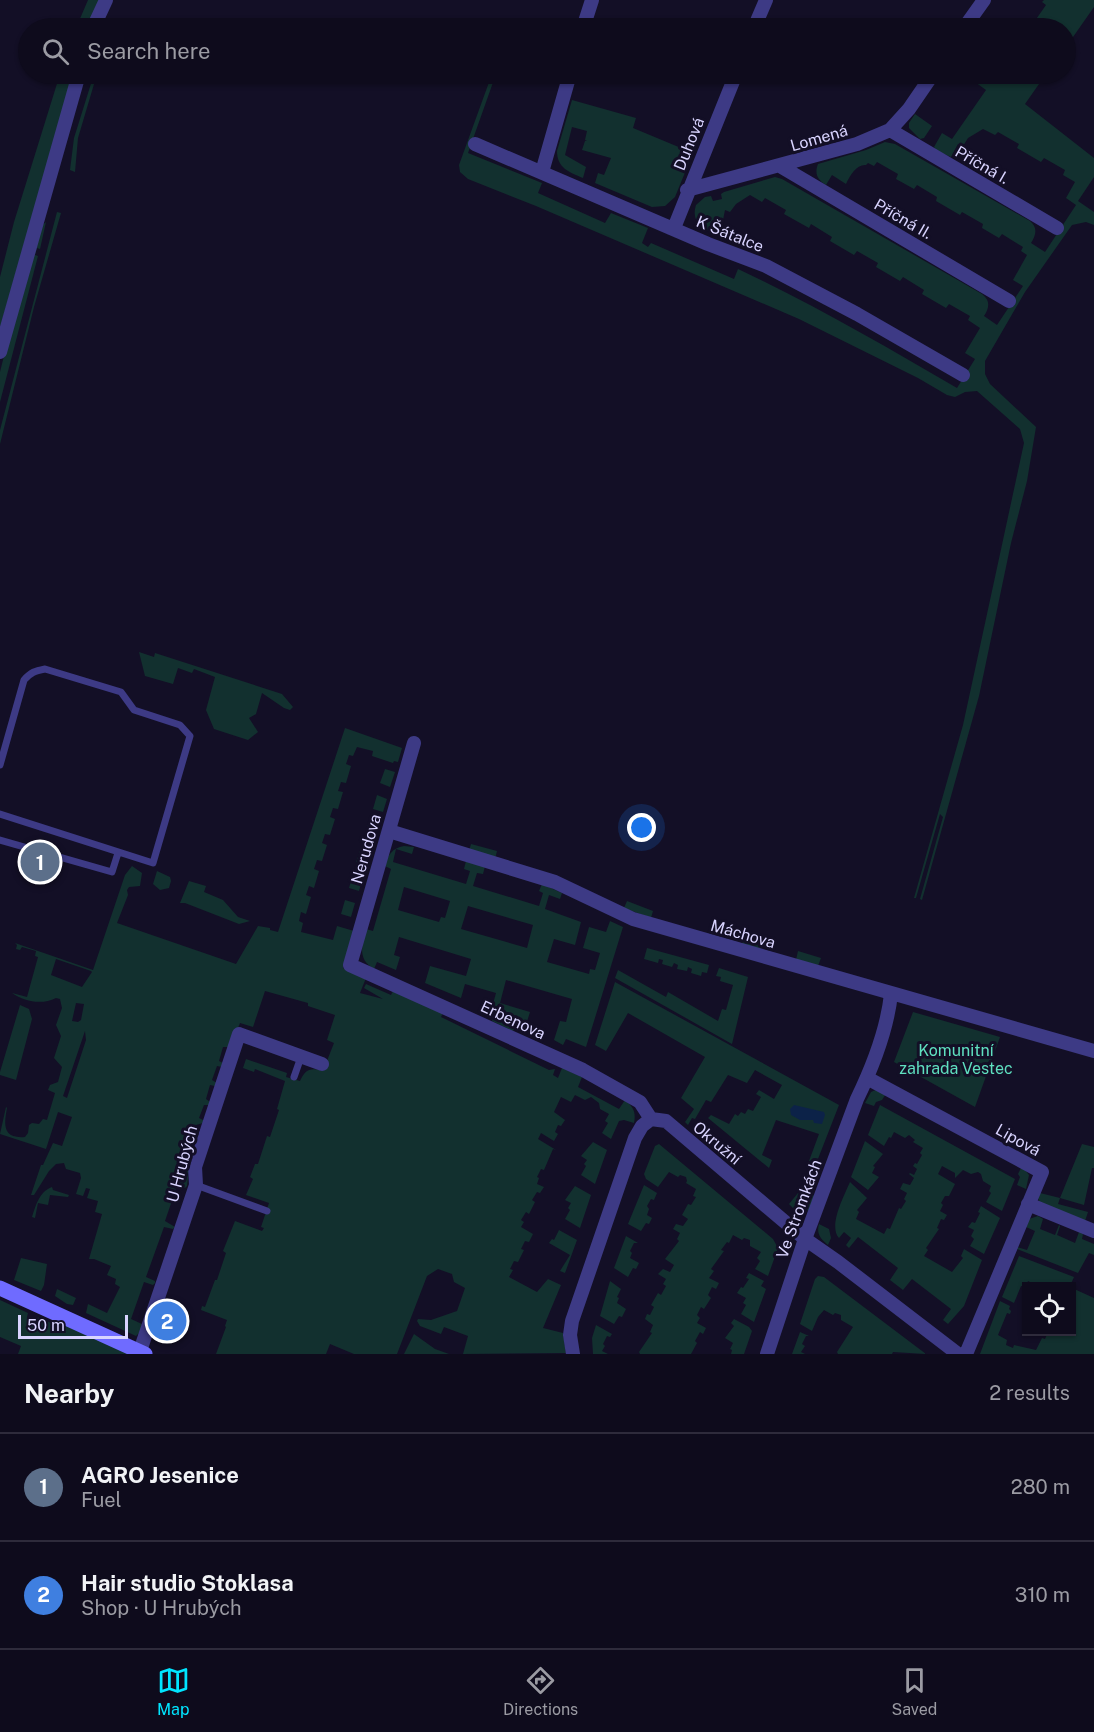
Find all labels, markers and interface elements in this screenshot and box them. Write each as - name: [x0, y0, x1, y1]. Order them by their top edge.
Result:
- search box: [18, 18, 1076, 84]
- icon: search: [39, 35, 72, 68]
- text: Search here: [87, 38, 211, 64]
- street label: Duhová: [670, 115, 708, 173]
- street label: Lomená: [788, 121, 850, 155]
- street label: Příčná I.: [952, 142, 1012, 188]
- street label: Příčná II.: [871, 195, 935, 243]
- street label: K Šátalce: [693, 211, 767, 256]
- street label: Nerudova: [347, 812, 385, 886]
- your location: [627, 813, 656, 842]
- pin: 1: [20, 840, 60, 884]
- street label: Máchova: [708, 916, 778, 952]
- street label: Erbenova: [478, 997, 548, 1043]
- park label: Komunitní zahrada Vestec: [899, 1041, 1013, 1078]
- street label: Okružní: [689, 1117, 746, 1169]
- street label: Lipová: [992, 1120, 1044, 1160]
- street label: U Hrubých: [163, 1124, 201, 1204]
- street label: Ve Stromkách: [772, 1157, 826, 1261]
- map controls: [1022, 1282, 1076, 1336]
- button: locate: [1022, 1282, 1076, 1336]
- pin: 2: [148, 1298, 186, 1344]
- scale bar: [18, 1312, 128, 1340]
- text: 50 m: [27, 1316, 65, 1335]
- text: Nearby: [24, 1378, 114, 1409]
- text: 2 results: [989, 1381, 1070, 1405]
- text: AGRO Jesenice: [81, 1462, 239, 1488]
- text: 1: [39, 1475, 48, 1499]
- text: 280 m: [1011, 1475, 1070, 1499]
- text: Fuel: [81, 1488, 122, 1512]
- text: Hair studio Stoklasa: [81, 1570, 294, 1596]
- text: 2: [37, 1583, 50, 1607]
- text: 310 m: [1015, 1583, 1070, 1607]
- text: Shop · U Hrubých: [81, 1596, 242, 1620]
- tab: Map: [157, 1664, 190, 1719]
- tab: Directions: [503, 1664, 578, 1719]
- tab: Saved: [892, 1664, 937, 1719]

